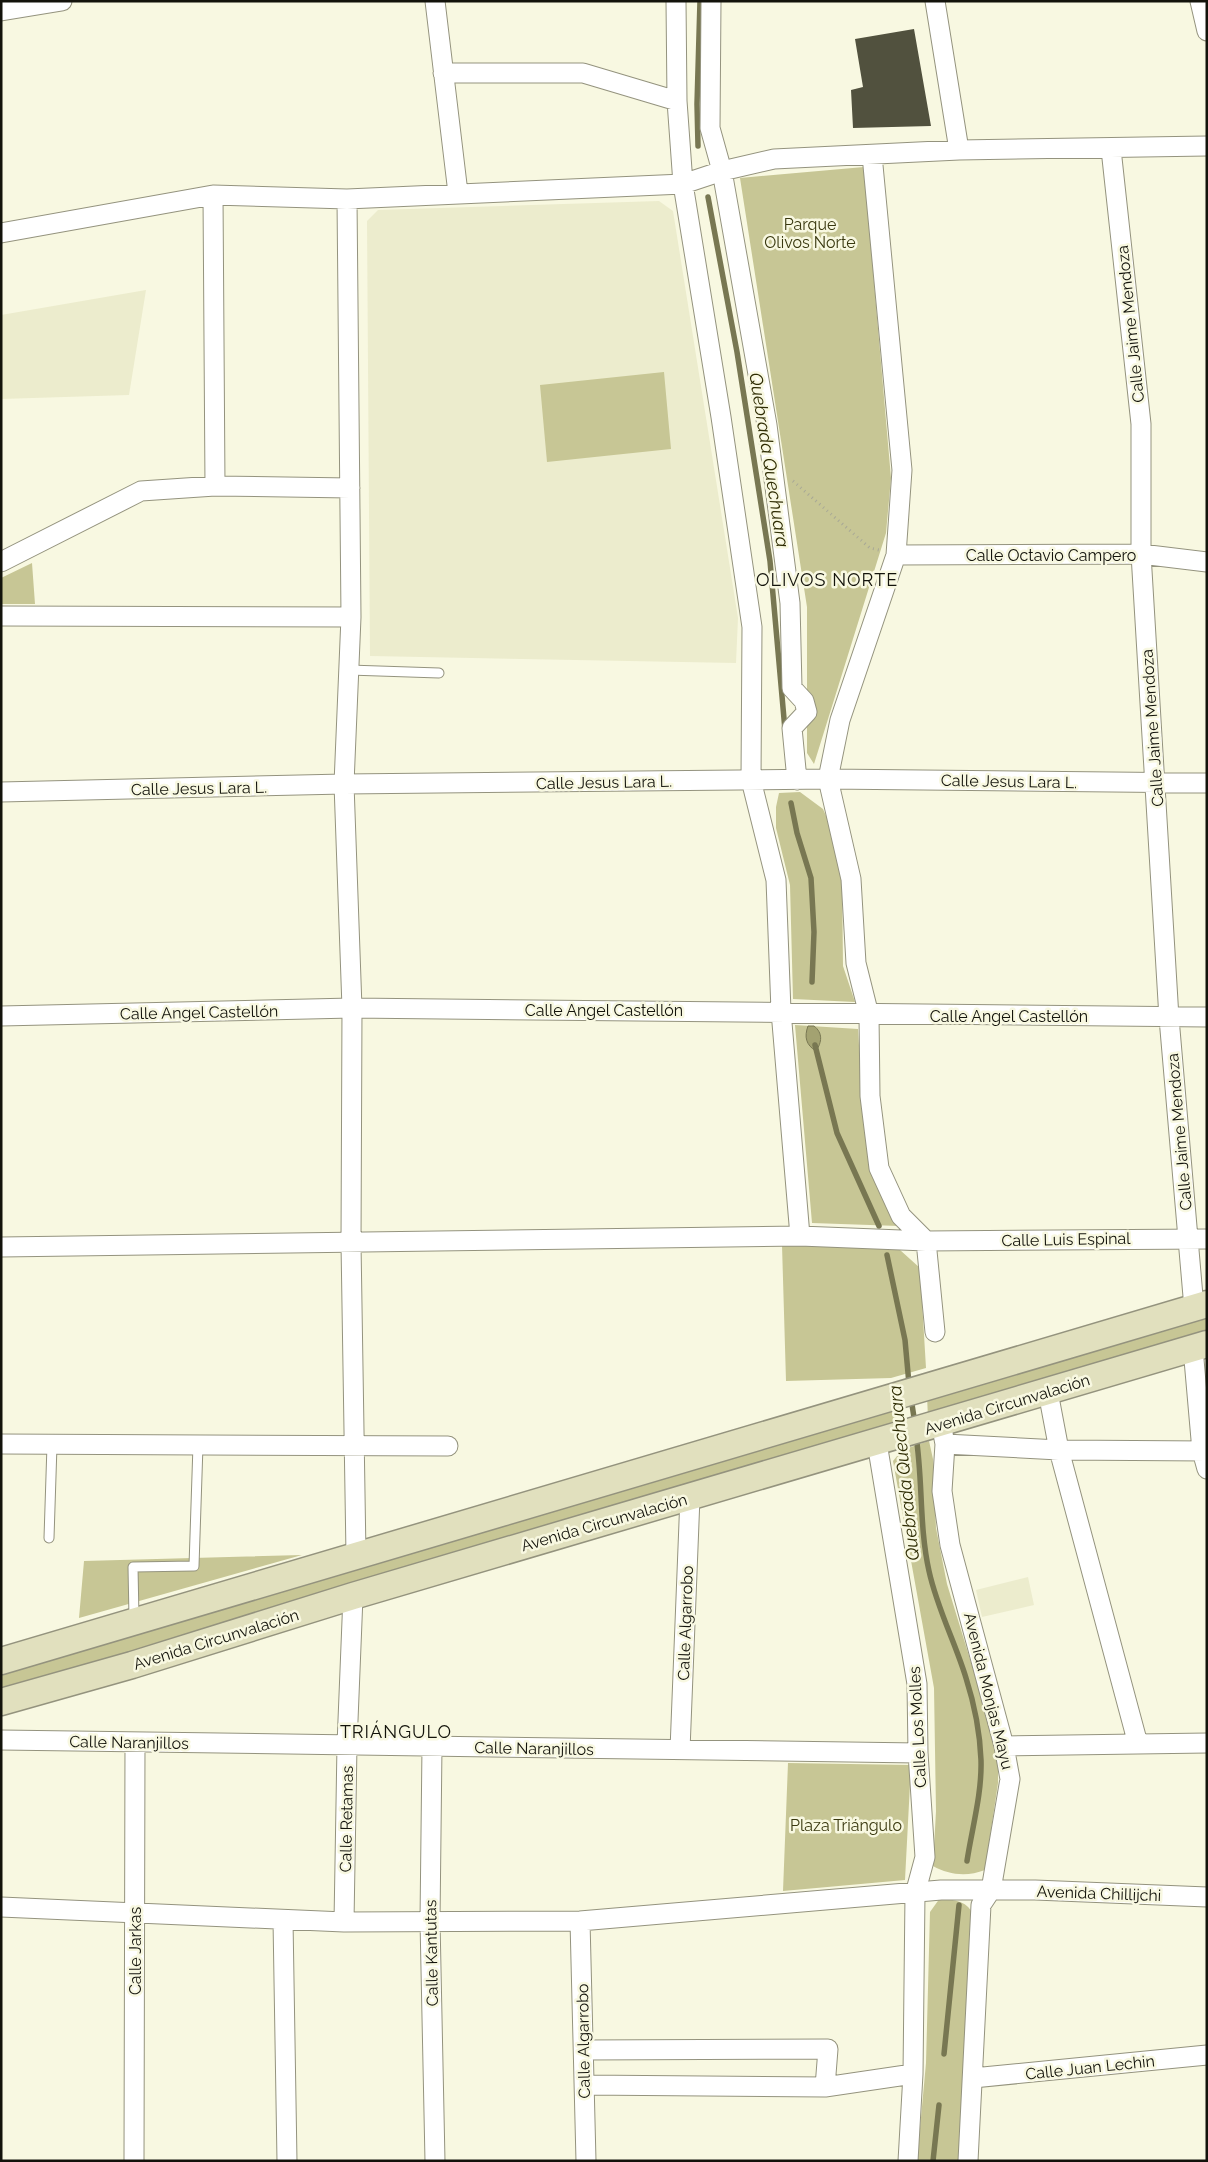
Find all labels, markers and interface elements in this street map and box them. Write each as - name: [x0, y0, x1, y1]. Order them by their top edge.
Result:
- park label: Parque Olivos Norte: [764, 215, 856, 252]
- street label: Calle Jaime Mendoza: [1113, 244, 1148, 403]
- water label: Quebrada Quechuara: [745, 371, 794, 549]
- street label: Calle Octavio Campero: [966, 546, 1136, 565]
- district label: OLIVOS NORTE: [756, 569, 898, 590]
- street label: Calle Jaime Mendoza: [1138, 649, 1167, 807]
- street label: Calle Jesus Lara L.: [941, 771, 1077, 792]
- street label: Calle Jesus Lara L.: [536, 772, 672, 793]
- street label: Calle Jesus Lara L.: [131, 778, 267, 799]
- street label: Calle Angel Castellón: [525, 1001, 683, 1020]
- street label: Calle Angel Castellón: [120, 1002, 278, 1023]
- street label: Calle Angel Castellón: [930, 1007, 1088, 1026]
- street label: Calle Jaime Mendoza: [1163, 1052, 1196, 1211]
- street label: Calle Luis Espinal: [1001, 1229, 1131, 1250]
- street label: Avenida Circunvalación: [922, 1370, 1092, 1439]
- water label: Quebrada Quechuara: [884, 1384, 923, 1562]
- street label: Avenida Circunvalación: [519, 1490, 689, 1555]
- street label: Calle Algarrobo: [674, 1565, 697, 1681]
- street label: Avenida Circunvalación: [131, 1605, 301, 1674]
- street label: Avenida Monjas Mayu: [960, 1611, 1017, 1772]
- street label: Calle Los Molles: [905, 1665, 930, 1788]
- district label: TRIÁNGULO: [340, 1720, 452, 1742]
- street label: Calle Naranjillos: [69, 1732, 189, 1753]
- street label: Calle Naranjillos: [474, 1738, 594, 1759]
- street label: Calle Retamas: [336, 1765, 357, 1872]
- park label: Plaza Triángulo: [790, 1816, 902, 1835]
- street label: Avenida Chillijchi: [1036, 1882, 1162, 1905]
- street label: Calle Kantutas: [421, 1899, 442, 2007]
- street label: Calle Jarkas: [126, 1907, 145, 1995]
- street label: Calle Algarrobo: [573, 1983, 594, 2099]
- street label: Calle Juan Lechin: [1024, 2051, 1156, 2084]

